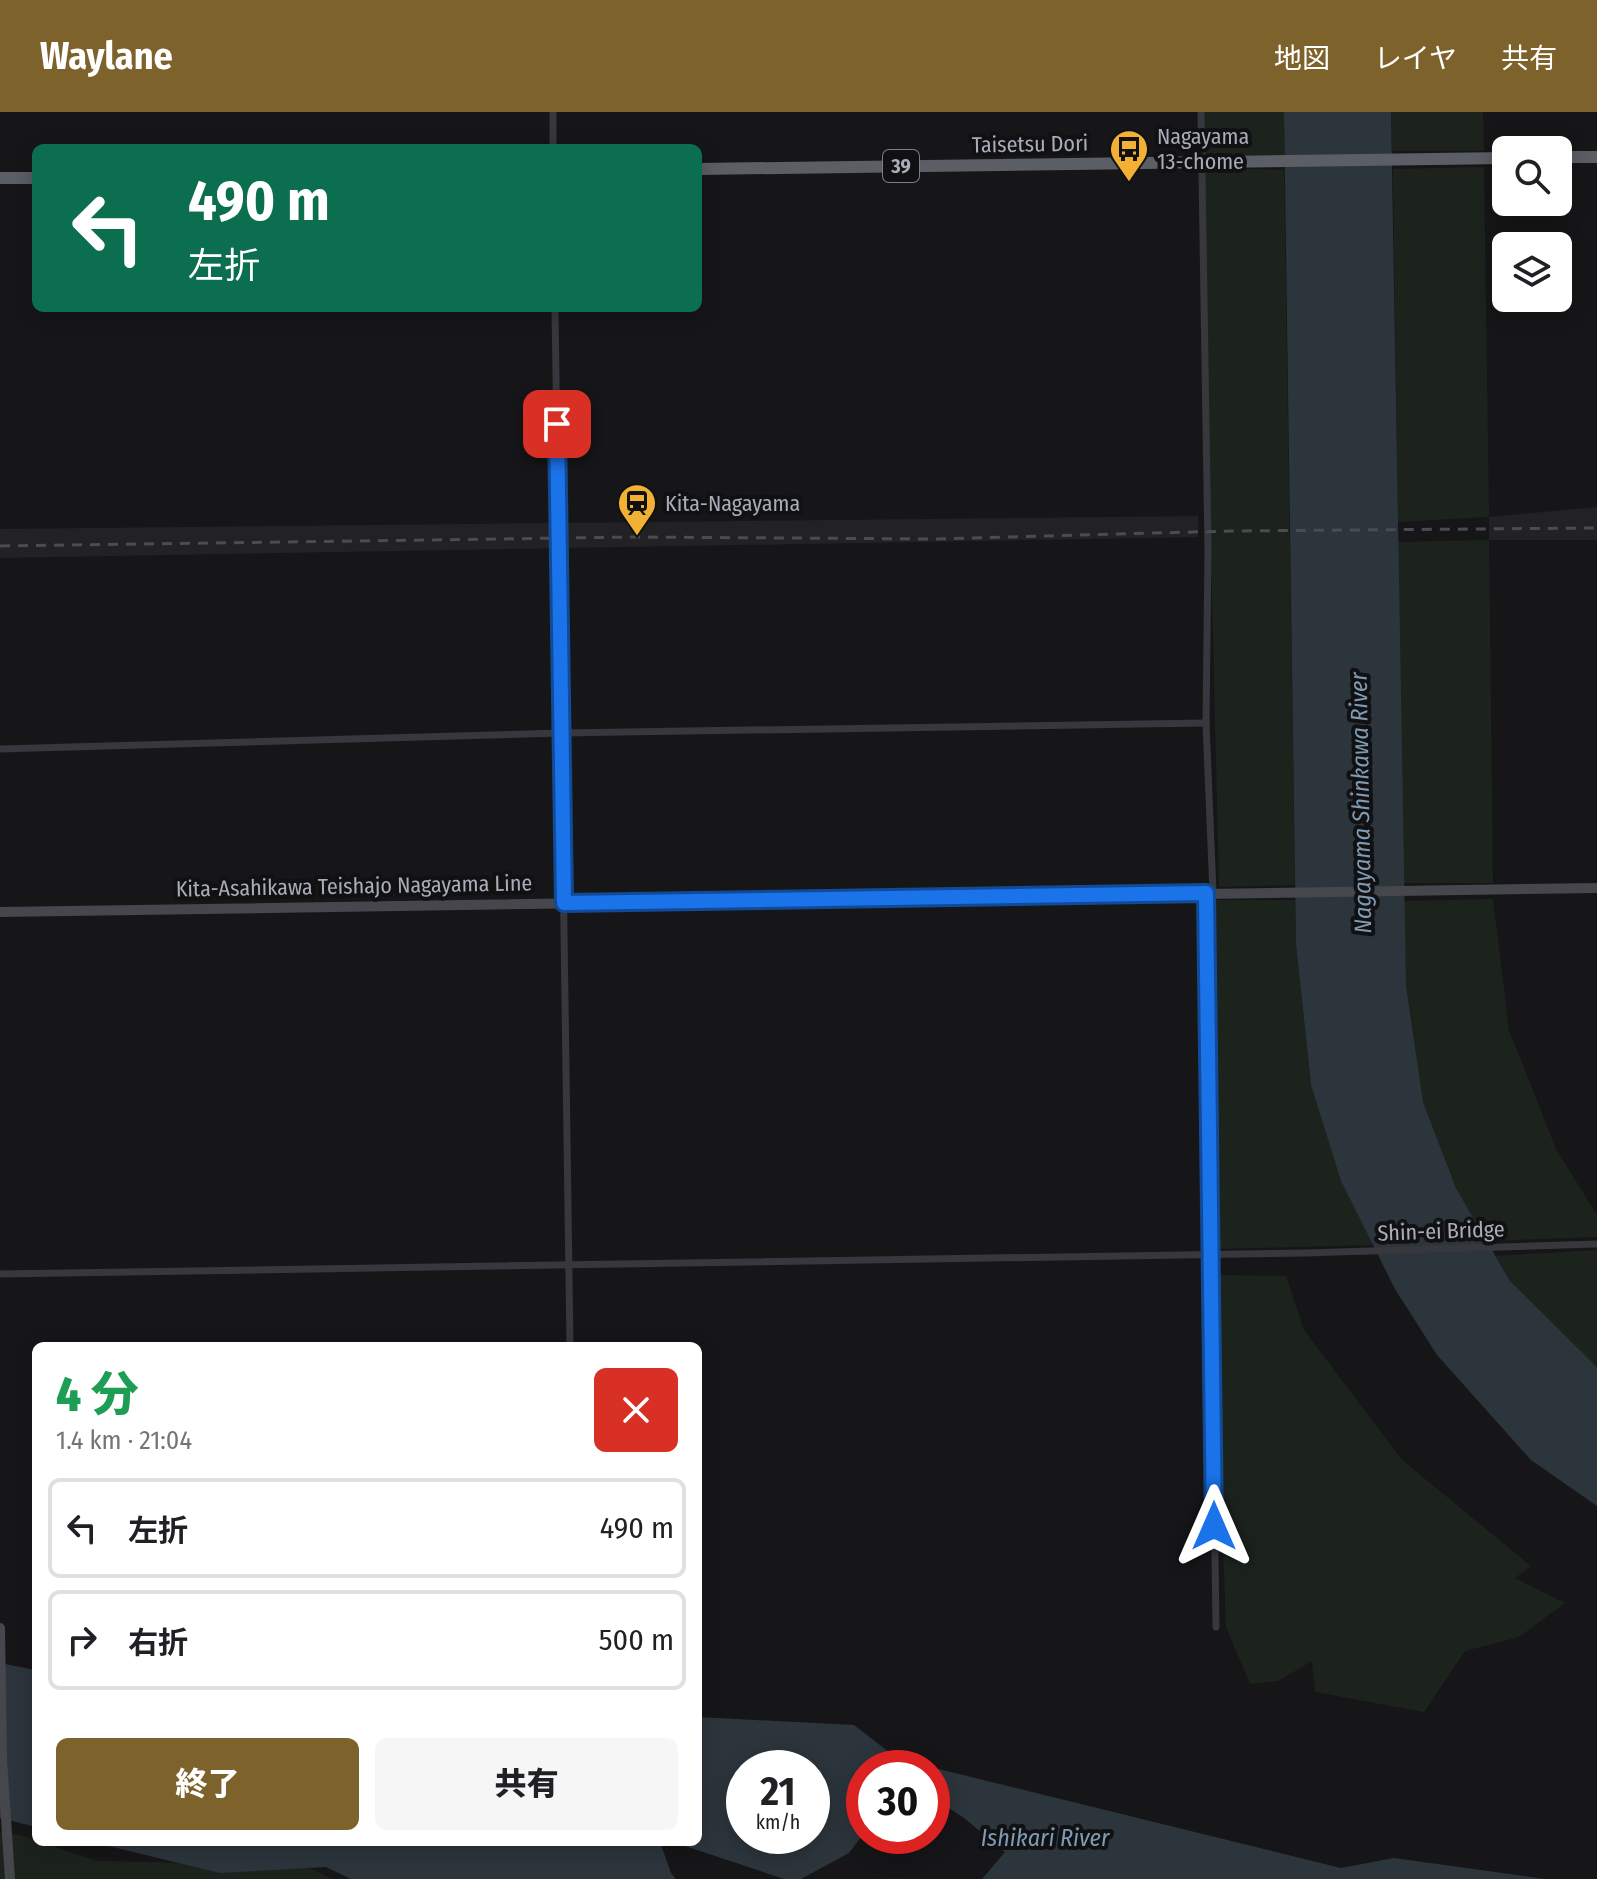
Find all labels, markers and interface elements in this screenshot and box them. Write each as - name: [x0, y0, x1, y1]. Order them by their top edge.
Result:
- text: Waylane: [40, 33, 173, 79]
- text: 地図: [1274, 42, 1330, 75]
- text: レイヤ: [1374, 42, 1457, 75]
- text: 共有: [1501, 42, 1557, 75]
- place label: Nagayama 13-chome: [1157, 123, 1249, 175]
- bus stop icon: Nagayama 13-chome: [1108, 128, 1150, 183]
- street label: Taisetsu Dori: [972, 129, 1088, 159]
- map controls: [1492, 136, 1572, 312]
- button: search: [1492, 136, 1572, 216]
- road number: 39: [883, 150, 919, 182]
- text: 490 m: [188, 168, 330, 235]
- icon: left: [56, 176, 160, 280]
- button: layers: [1492, 232, 1572, 312]
- text: 左折: [188, 244, 260, 288]
- pin: [523, 390, 591, 458]
- icon: arrive: [535, 402, 579, 446]
- station icon: Kita-Nagayama: [616, 482, 658, 537]
- place label: Kita-Nagayama: [665, 490, 800, 517]
- water label: Nagayama Shinkawa River: [1345, 671, 1377, 934]
- street label: Kita-Asahikawa Teishajo Nagayama Line: [176, 869, 532, 903]
- street label: Shin-ei Bridge: [1377, 1215, 1505, 1247]
- text: 4 分: [56, 1366, 139, 1424]
- button: close: [594, 1368, 678, 1452]
- text: 1.4 km · 21:04: [56, 1425, 192, 1456]
- position arrow: [1172, 1484, 1256, 1568]
- icon: left: [60, 1506, 104, 1550]
- text: 490 m: [600, 1510, 674, 1546]
- text: 左折: [128, 1513, 188, 1549]
- icon: right: [60, 1618, 104, 1662]
- text: 500 m: [599, 1622, 674, 1658]
- text: 右折: [128, 1625, 188, 1661]
- button: 終了: [56, 1738, 359, 1830]
- button: 共有: [375, 1738, 678, 1830]
- speed limit sign: 30: [846, 1750, 950, 1854]
- text: 21: [761, 1768, 795, 1816]
- text: km/h: [756, 1810, 800, 1834]
- water label: Ishikari River: [981, 1824, 1110, 1852]

